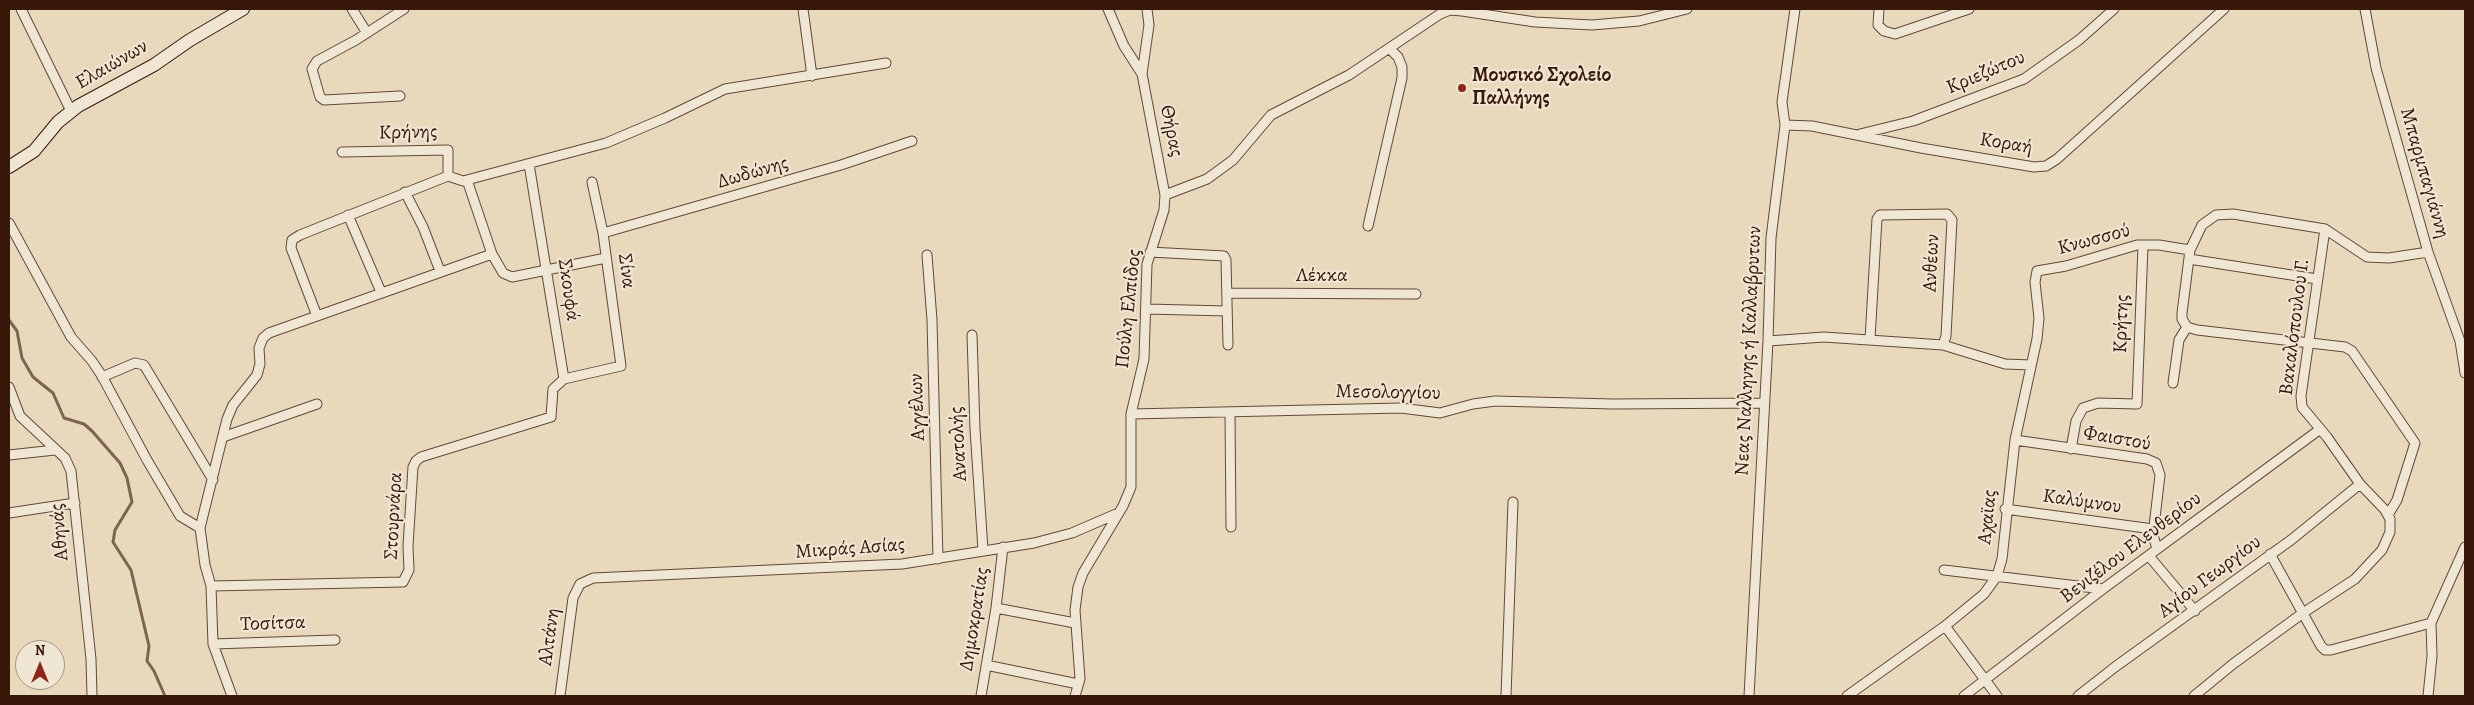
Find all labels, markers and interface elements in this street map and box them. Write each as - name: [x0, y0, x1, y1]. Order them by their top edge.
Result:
- street label: Ελαιώνων: [72, 35, 152, 95]
- street label: Κριεζώτου: [1943, 46, 2029, 100]
- place label: Μουσικό Σχολείο Παλλήνης: [1472, 64, 1611, 111]
- marker: Μουσικό Σχολείο Παλλήνης: [1456, 82, 1468, 94]
- street label: Θήρας: [1154, 103, 1188, 159]
- street label: Μπαρμπαγιάννη: [2394, 105, 2454, 241]
- street label: Κρήνης: [379, 120, 437, 146]
- street label: Κοραή: [1978, 128, 2034, 160]
- street label: Δωδώνης: [715, 151, 791, 195]
- street label: Κνωσσού: [2055, 219, 2133, 261]
- street label: Νεας Nαλληνης ή Καλλαβρυτων: [1730, 225, 1768, 477]
- street label: Ανθέων: [1918, 233, 1946, 293]
- street label: Πούλη Ελπίδος: [1111, 248, 1147, 370]
- street label: Σίνα: [612, 252, 640, 290]
- street label: Σκουφά: [552, 257, 584, 323]
- street label: Βακαλόπουλου Γ.: [2275, 257, 2315, 397]
- street label: Λέκκα: [1296, 264, 1348, 288]
- street label: Κρήτης: [2109, 294, 2135, 354]
- street label: Αγγέλων: [905, 373, 931, 441]
- street label: Μεσολογγίου: [1335, 380, 1441, 406]
- street label: Ανατολής: [945, 406, 973, 482]
- street label: Φαιστού: [2081, 421, 2153, 457]
- street label: Στουρνάρα: [380, 472, 408, 560]
- street label: Καλύμνου: [2041, 485, 2123, 519]
- street label: Βενιζέλου Ελευθερίου: [2055, 487, 2207, 609]
- street label: Αχαϊας: [1973, 489, 2003, 545]
- street label: Αθηνάς: [46, 502, 74, 562]
- street label: Αγίου Γεωργίου: [2154, 530, 2266, 624]
- street label: Μικράς Ασίας: [794, 533, 906, 565]
- street label: Δημοκρατίας: [955, 565, 995, 673]
- street label: Αλτάνη: [534, 607, 566, 667]
- street label: Τοσίτσα: [240, 611, 306, 637]
- north arrow: [15, 640, 65, 690]
- text: N: [35, 641, 45, 660]

